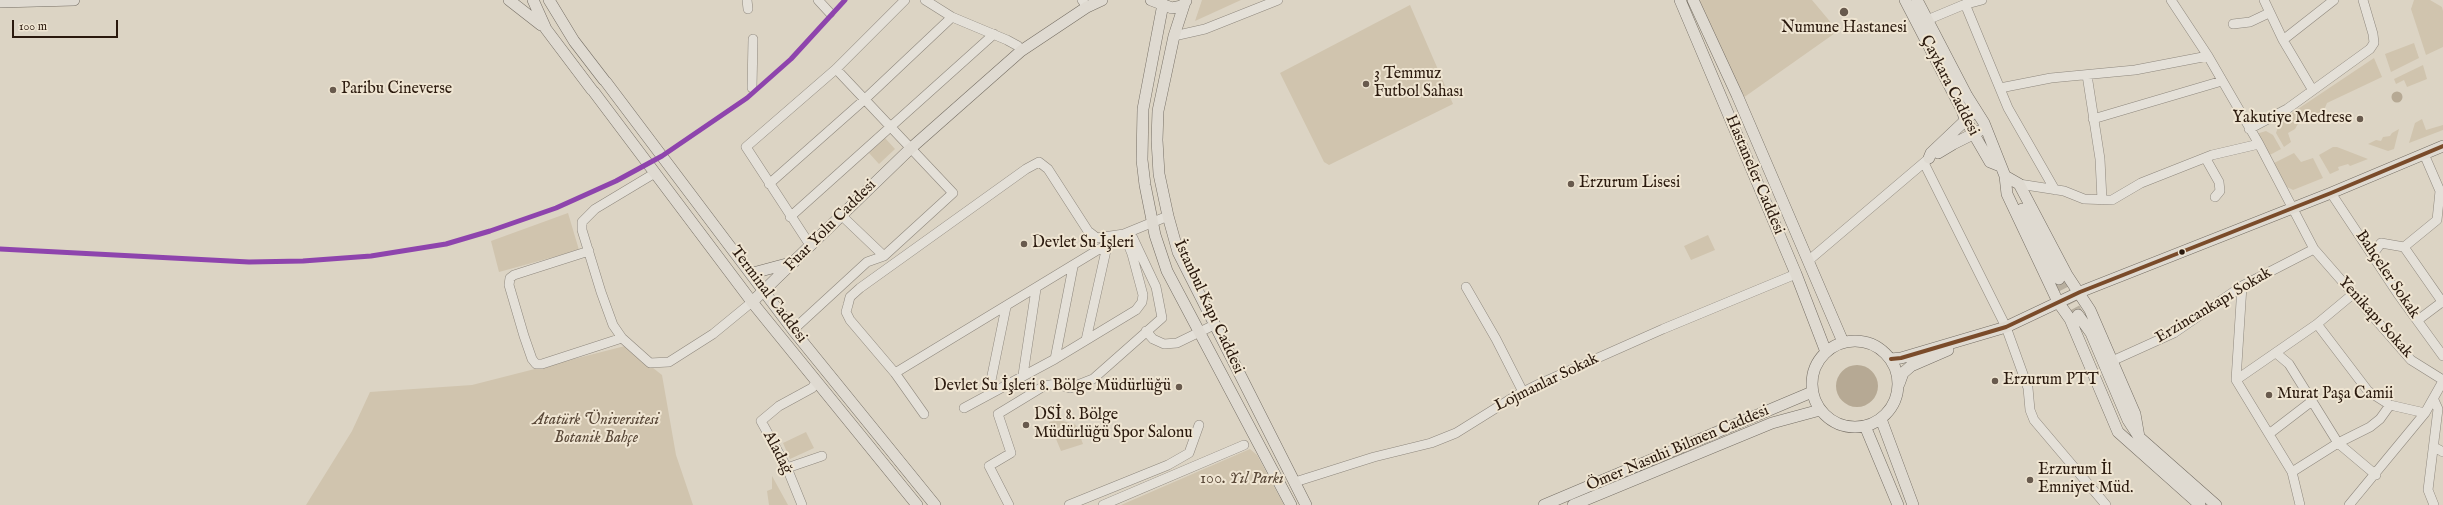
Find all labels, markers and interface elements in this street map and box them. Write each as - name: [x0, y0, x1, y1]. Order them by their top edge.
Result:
- marker: Numune Hastanesi: [1838, 6, 1850, 18]
- scale bar: [14, 12, 120, 38]
- text: 100 m: [19, 19, 47, 34]
- place label: Numune Hastanesi: [1781, 19, 1907, 39]
- street label: Çaykara Caddesi: [1915, 33, 1983, 139]
- place label: 3 Temmuz Futbol Sahası: [1374, 65, 1463, 103]
- marker: 3 Temmuz Futbol Sahası: [1361, 79, 1371, 89]
- place label: Paribu Cineverse: [341, 80, 452, 100]
- marker: Paribu Cineverse: [328, 85, 338, 95]
- place label: Yakutiye Medrese: [2233, 109, 2352, 129]
- street label: Hastaneler Caddesi: [1720, 112, 1788, 238]
- marker: Yakutiye Medrese: [2355, 114, 2365, 124]
- place label: Erzurum Lisesi: [1579, 174, 1680, 194]
- street label: Fuar Yolu Caddesi: [781, 176, 881, 276]
- marker: Erzurum Lisesi: [1566, 179, 1576, 189]
- street label: Bahçeler Sokak: [2351, 227, 2423, 323]
- place label: Devlet Su İşleri: [1032, 234, 1134, 254]
- street label: İstanbul Kapı Caddesi: [1169, 237, 1247, 377]
- marker: Devlet Su İşleri: [1019, 239, 1029, 249]
- street label: Terminal Caddesi: [725, 243, 811, 347]
- unlabelled marker: [2177, 247, 2187, 257]
- street label: Erzincankapı Sokak: [2152, 264, 2276, 348]
- street label: Yenikapı Sokak: [2333, 273, 2417, 363]
- street label: Lojmanlar Sokak: [1492, 350, 1602, 416]
- place label: Erzurum PTT: [2003, 371, 2099, 391]
- marker: Erzurum PTT: [1990, 376, 2000, 386]
- place label: Devlet Su İşleri 8. Bölge Müdürlüğü: [934, 377, 1171, 397]
- marker: Devlet Su İşleri 8. Bölge Müdürlüğü: [1174, 382, 1184, 392]
- place label: Murat Paşa Camii: [2277, 385, 2393, 405]
- marker: Murat Paşa Camii: [2264, 390, 2274, 400]
- street label: Ömer Nasuhi Bilmen Caddesi: [1584, 402, 1772, 496]
- place label: DSİ 8. Bölge Müdürlüğü Spor Salonu: [1034, 406, 1192, 444]
- park label: Atatürk Üniversitesi Botanik Bahçe: [533, 411, 659, 449]
- marker: DSİ 8. Bölge Müdürlüğü Spor Salonu: [1021, 420, 1031, 430]
- street label: Aladağ: [758, 428, 796, 478]
- place label: Erzurum İl Emniyet Müd.: [2038, 461, 2134, 499]
- park label: 100. Yıl Parkı: [1200, 470, 1284, 490]
- marker: Erzurum İl Emniyet Müd.: [2025, 475, 2035, 485]

